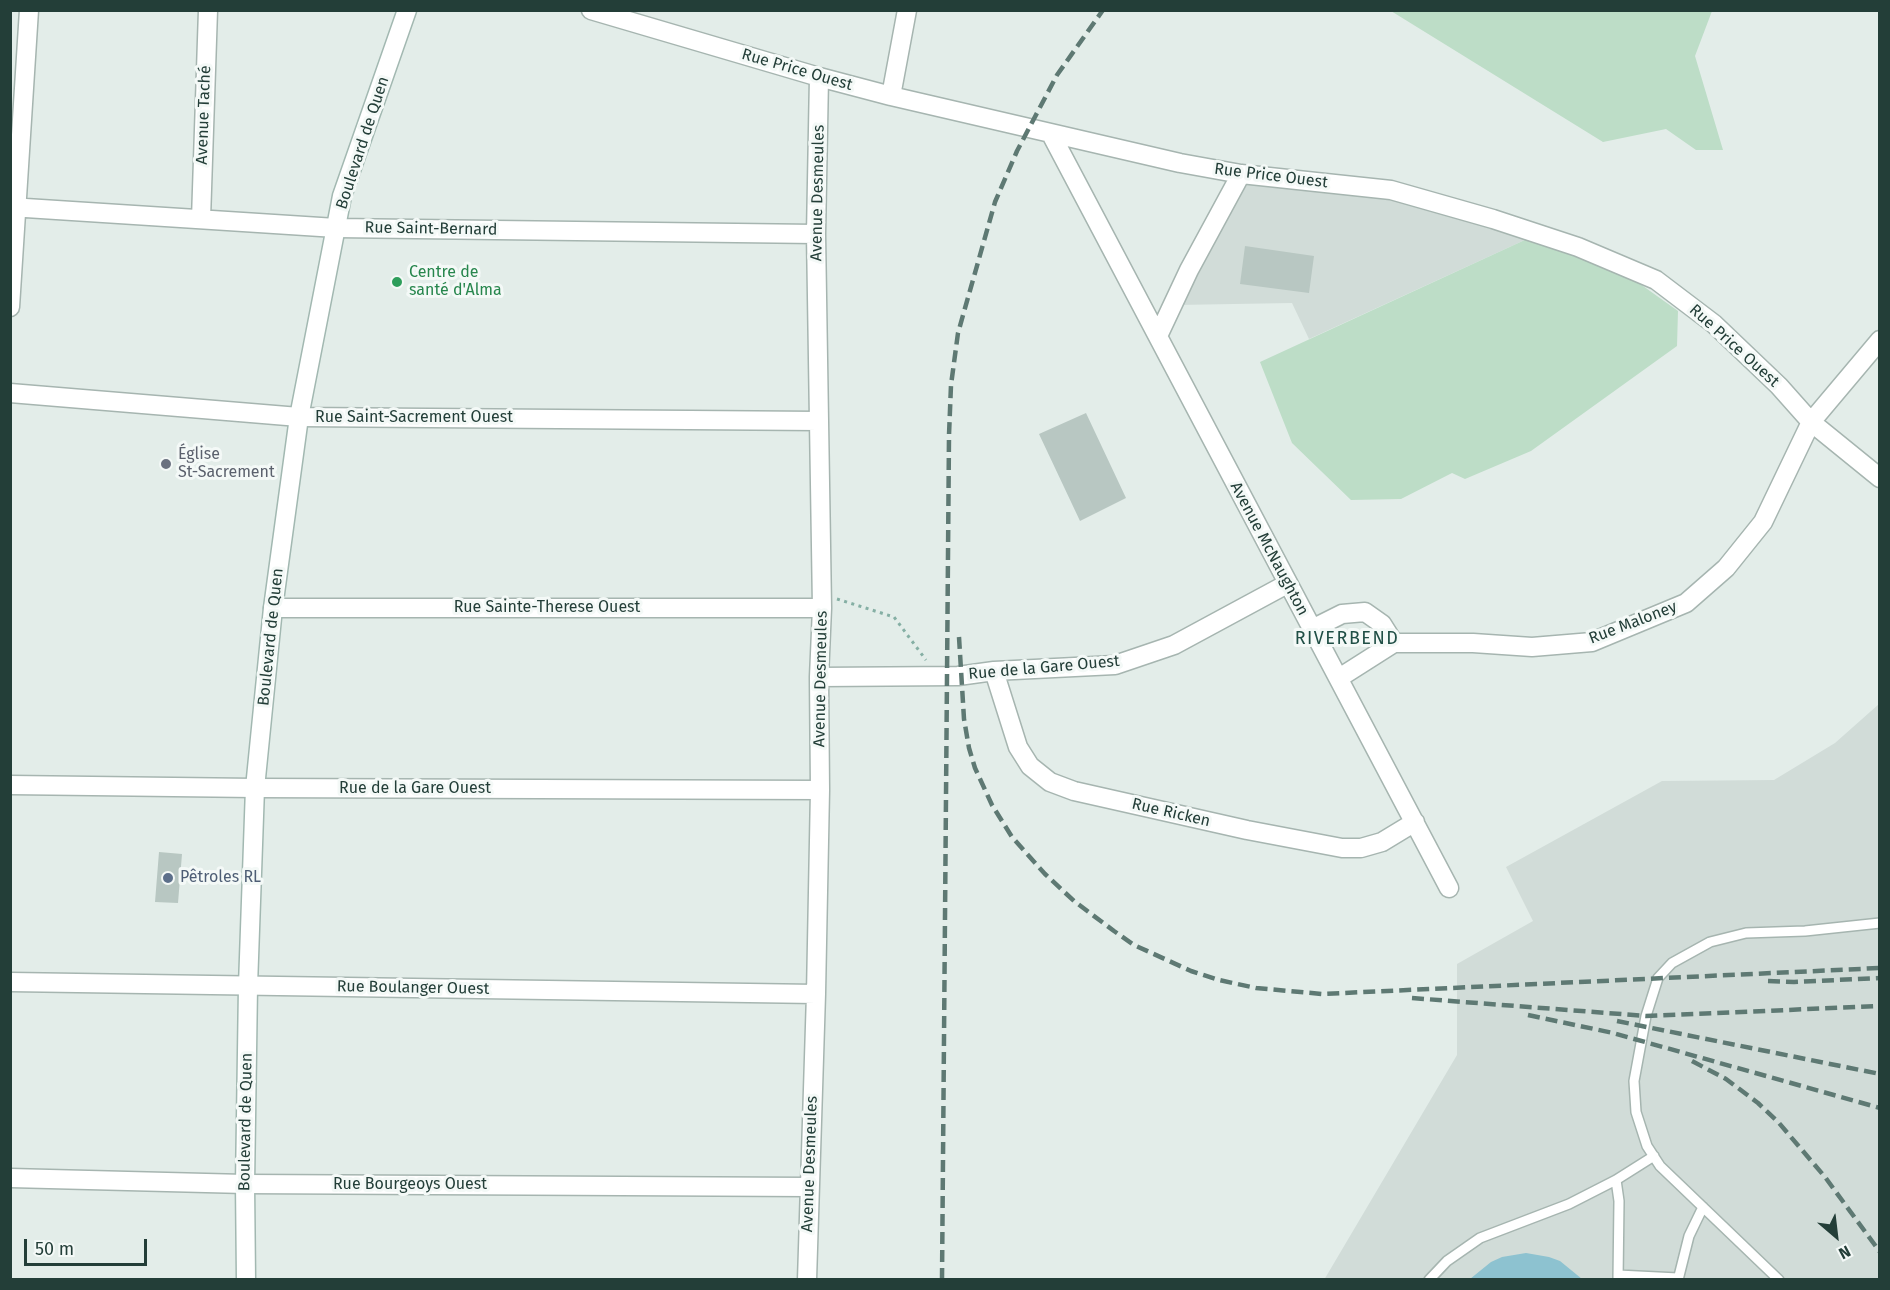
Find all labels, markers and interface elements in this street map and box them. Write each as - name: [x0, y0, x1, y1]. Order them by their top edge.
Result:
- street label: Rue Price Ouest: [739, 45, 855, 95]
- street label: Avenue Taché: [193, 65, 215, 165]
- street label: Boulevard de Quen: [332, 74, 394, 212]
- street label: Avenue Desmeules: [807, 125, 829, 261]
- street label: Rue Price Ouest: [1213, 160, 1329, 192]
- street label: Rue Saint-Bernard: [364, 218, 498, 240]
- place label: Centre de santé d'Alma: [409, 263, 502, 301]
- marker: Centre de santé d'Alma: [390, 275, 404, 289]
- street label: Rue Price Ouest: [1685, 301, 1783, 391]
- street label: Rue Saint-Sacrement Ouest: [315, 408, 513, 428]
- place label: Église St-Sacrement: [178, 445, 275, 483]
- marker: Église St-Sacrement: [159, 457, 173, 471]
- street label: Avenue McNaughton: [1226, 479, 1312, 619]
- street label: Boulevard de Quen: [254, 567, 288, 707]
- street label: Rue Maloney: [1586, 597, 1680, 649]
- street label: Rue Sainte-Therese Ouest: [454, 598, 640, 618]
- street label: Avenue Desmeules: [810, 611, 832, 747]
- district label: RIVERBEND: [1295, 628, 1399, 650]
- street label: Rue de la Gare Ouest: [968, 652, 1120, 684]
- street label: Rue de la Gare Ouest: [339, 779, 491, 799]
- street label: Rue Ricken: [1130, 795, 1212, 831]
- place label: Pêtroles RL: [180, 868, 261, 888]
- marker: Pêtroles RL: [161, 871, 175, 885]
- street label: Rue Boulanger Ouest: [337, 977, 489, 999]
- street label: Boulevard de Quen: [235, 1053, 257, 1191]
- street label: Avenue Desmeules: [798, 1096, 822, 1232]
- street label: Rue Bourgeoys Ouest: [333, 1175, 487, 1195]
- north arrow: [1806, 1206, 1866, 1266]
- scale bar: [27, 1227, 150, 1265]
- text: 50 m: [35, 1238, 74, 1260]
- text: N: [1836, 1241, 1854, 1263]

